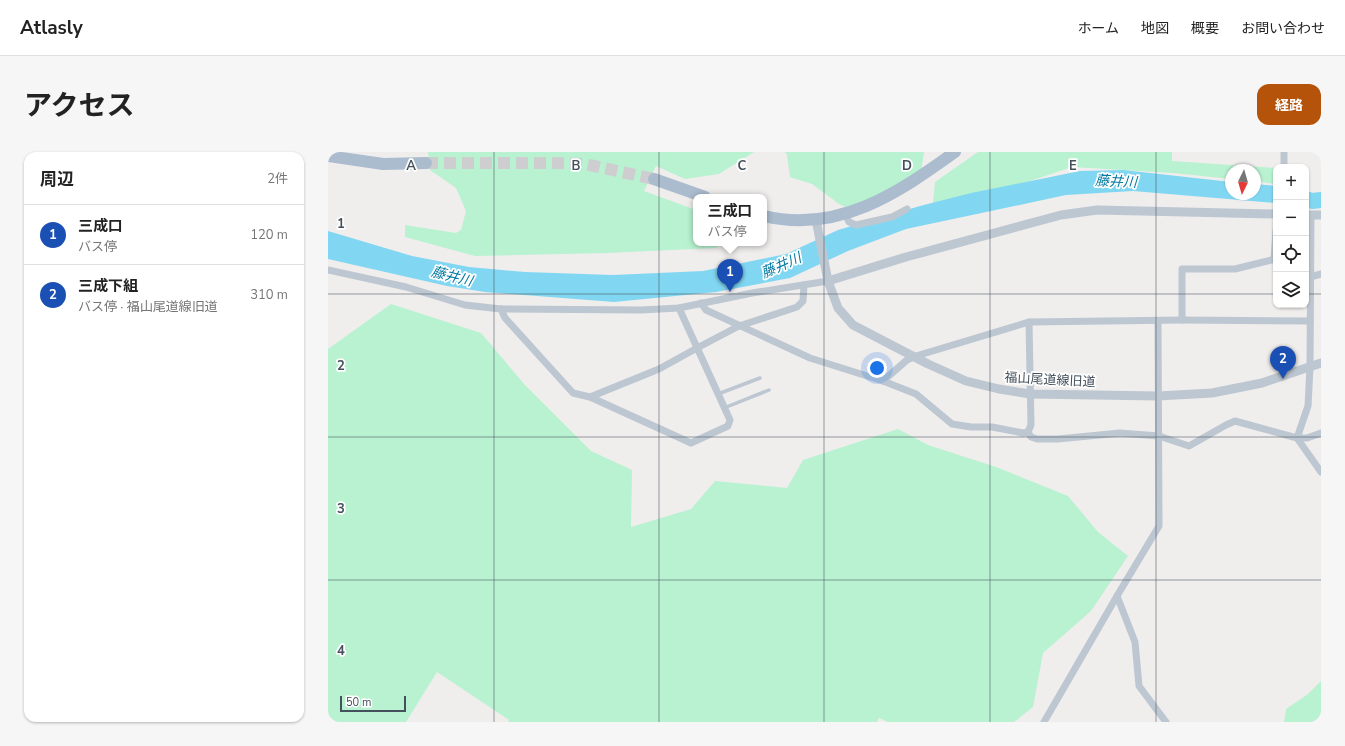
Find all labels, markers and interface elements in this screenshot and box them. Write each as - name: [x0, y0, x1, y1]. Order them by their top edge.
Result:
- text: Atlasly: [20, 15, 83, 41]
- text: ホーム: [1077, 19, 1119, 38]
- text: 地図: [1141, 19, 1169, 38]
- text: 概要: [1191, 19, 1219, 38]
- text: お問い合わせ: [1241, 19, 1325, 38]
- button: 経路: [1257, 84, 1321, 125]
- text: アクセス: [24, 87, 135, 125]
- text: A: [406, 157, 416, 175]
- text: B: [572, 157, 581, 175]
- text: C: [738, 157, 747, 175]
- text: D: [902, 157, 912, 175]
- text: E: [1069, 157, 1077, 175]
- north arrow: [1225, 164, 1261, 200]
- map controls: [1273, 164, 1309, 308]
- button: +: [1273, 164, 1309, 200]
- text: 周辺: [40, 168, 74, 191]
- text: 2件: [267, 170, 288, 188]
- water label: 藤井川: [1095, 171, 1139, 192]
- popup: [693, 194, 767, 246]
- button: −: [1273, 200, 1309, 236]
- text: 三成口: [707, 201, 753, 221]
- text: 1: [337, 215, 345, 233]
- text: 三成口: [78, 216, 123, 236]
- text: バス停: [707, 223, 747, 241]
- text: 1: [49, 226, 57, 244]
- text: 120 m: [250, 226, 288, 244]
- button: locate: [1273, 236, 1309, 272]
- text: バス停: [78, 238, 117, 256]
- water label: 藤井川: [758, 247, 806, 283]
- pin: 1: [717, 259, 743, 292]
- water label: 藤井川: [429, 262, 476, 291]
- button: layers: [1273, 272, 1309, 308]
- text: 三成下組: [78, 276, 138, 296]
- text: 2: [49, 286, 57, 304]
- text: 310 m: [250, 286, 288, 304]
- text: バス停 · 福山尾道線旧道: [78, 298, 218, 316]
- pin: 2: [1270, 346, 1296, 379]
- text: 2: [337, 357, 345, 375]
- your location: [867, 358, 887, 378]
- street label: 福山尾道線旧道: [1004, 369, 1096, 391]
- text: 3: [337, 500, 345, 518]
- text: 4: [337, 642, 345, 660]
- scale bar: [340, 694, 406, 713]
- text: 50 m: [346, 695, 371, 710]

